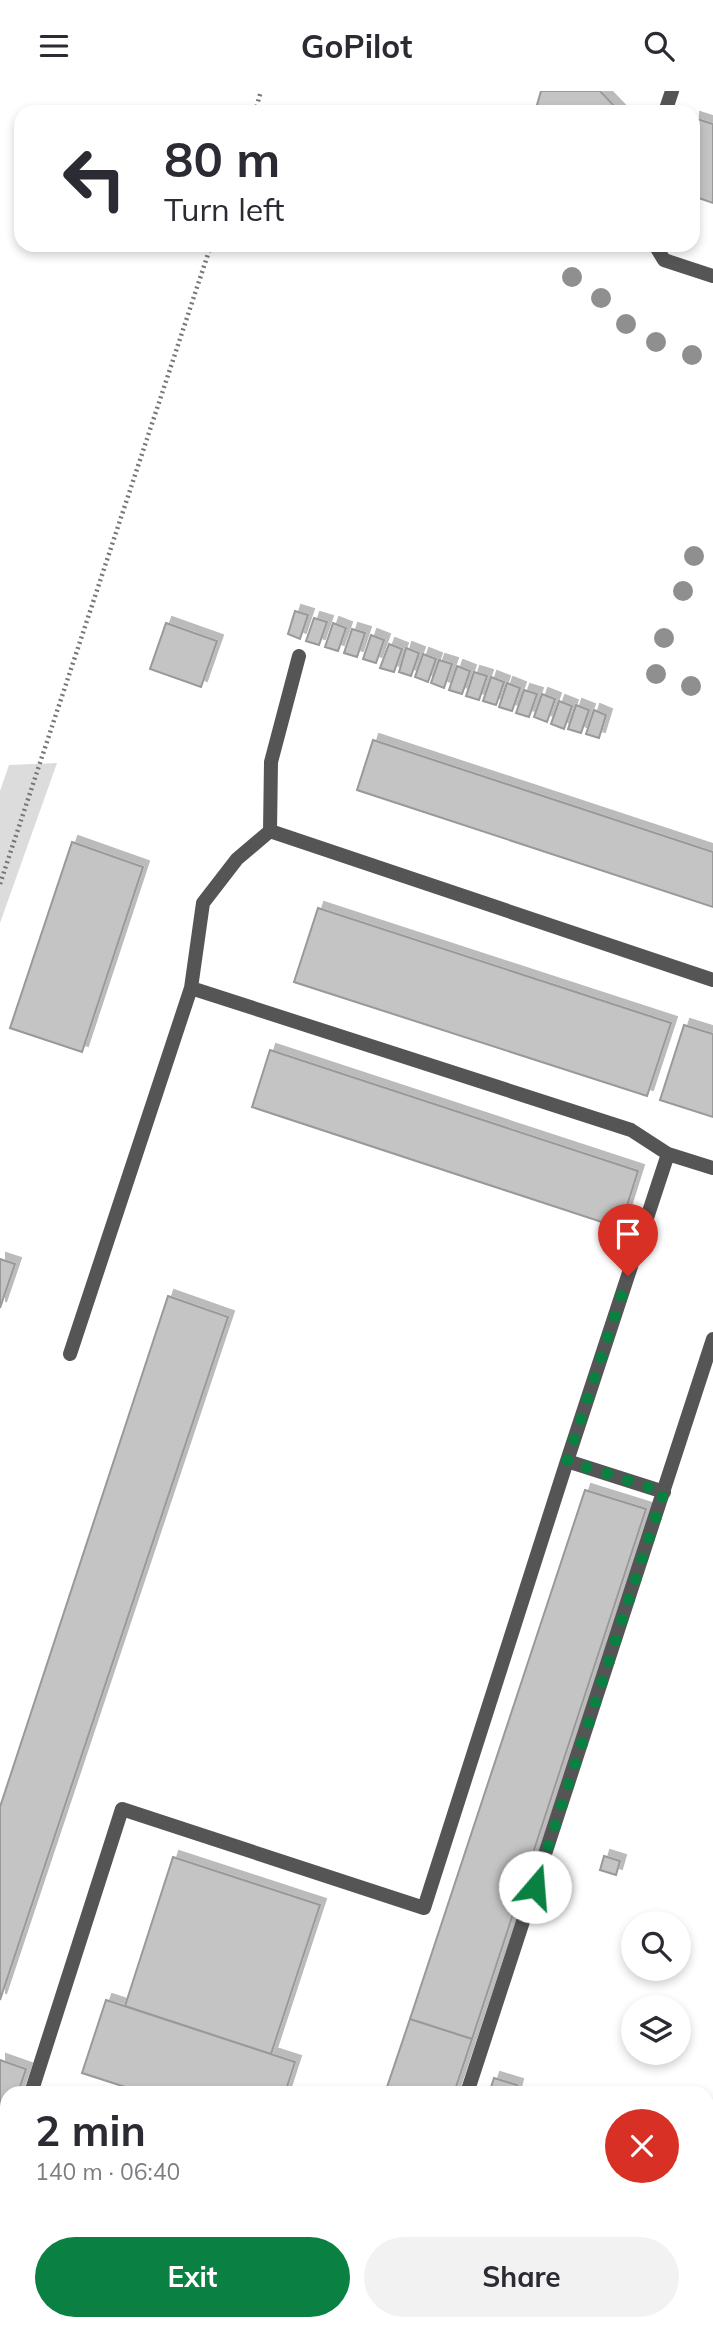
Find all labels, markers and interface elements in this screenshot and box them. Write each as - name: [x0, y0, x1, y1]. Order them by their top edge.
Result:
- text: GoPilot: [301, 26, 412, 66]
- icon: menu: [35, 27, 73, 65]
- icon: search: [640, 27, 678, 65]
- text: 80 m: [164, 128, 280, 189]
- icon: left: [49, 133, 140, 224]
- text: Turn left: [164, 189, 284, 229]
- pin: [598, 1204, 658, 1276]
- icon: arrive: [609, 1215, 647, 1253]
- position arrow: [498, 1850, 572, 1924]
- map controls: [621, 1911, 691, 2065]
- button: search: [621, 1911, 691, 1981]
- button: layers: [621, 1995, 691, 2065]
- text: 2 min: [35, 2104, 146, 2157]
- button: close: [605, 2109, 679, 2183]
- text: 140 m · 06:40: [35, 2157, 180, 2186]
- button: Exit: [35, 2237, 350, 2317]
- button: Share: [364, 2237, 679, 2317]

